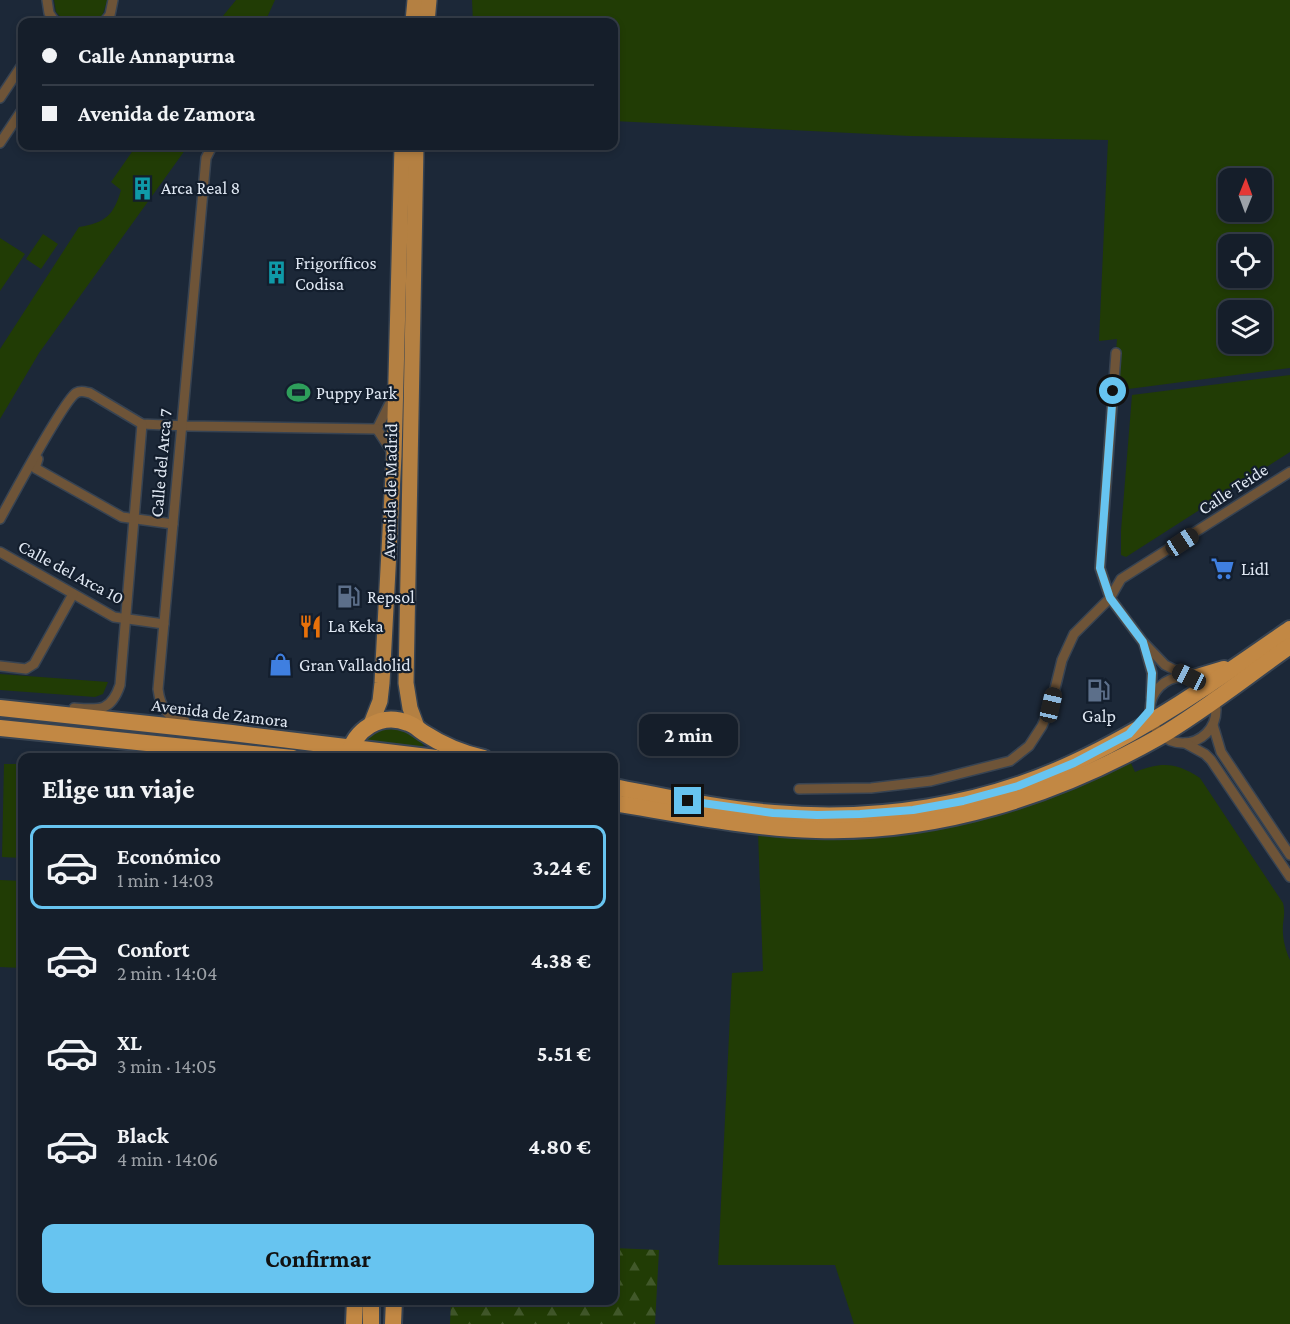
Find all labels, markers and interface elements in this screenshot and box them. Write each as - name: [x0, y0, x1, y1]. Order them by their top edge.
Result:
- text: Calle Annapurna: [78, 43, 235, 68]
- text: Avenida de Zamora: [78, 101, 255, 126]
- north arrow: [1218, 168, 1272, 222]
- map controls: [1218, 168, 1272, 354]
- building icon: Arca Real 8: [130, 175, 156, 201]
- place label: Arca Real 8: [161, 178, 240, 198]
- button: locate: [1218, 234, 1272, 288]
- place label: Frigoríficos Codisa: [295, 253, 377, 294]
- building icon: Frigoríficos Codisa: [264, 260, 290, 286]
- button: layers: [1218, 300, 1272, 354]
- route start: [1099, 377, 1126, 404]
- sports icon: Puppy Park: [285, 380, 311, 406]
- place label: Puppy Park: [316, 383, 397, 403]
- street label: Calle del Arca 7: [146, 408, 176, 518]
- street label: Avenida de Madrid: [379, 423, 401, 559]
- street label: Calle Teide: [1195, 459, 1272, 519]
- car: [1162, 525, 1202, 559]
- street label: Calle del Arca 10: [15, 536, 127, 608]
- supermarket icon: Lidl: [1210, 556, 1236, 582]
- place label: Lidl: [1241, 559, 1269, 579]
- fuel station icon: Repsol: [336, 584, 362, 610]
- place label: Repsol: [367, 587, 415, 607]
- restaurant icon: La Keka: [297, 613, 323, 639]
- place label: La Keka: [328, 616, 384, 636]
- shop icon: Gran Valladolid: [268, 652, 294, 678]
- place label: Gran Valladolid: [299, 655, 411, 675]
- car: [1169, 661, 1209, 693]
- fuel station icon: Galp: [1086, 677, 1112, 703]
- car: [1038, 685, 1064, 725]
- street label: Avenida de Zamora: [150, 695, 290, 731]
- place label: Galp: [1082, 706, 1116, 726]
- callout: 2 min: [638, 714, 738, 756]
- text: 2 min: [664, 724, 713, 746]
- text: Elige un viaje: [42, 774, 195, 804]
- route end: [674, 787, 701, 814]
- icon: car: [45, 840, 99, 894]
- text: Económico: [117, 844, 221, 869]
- text: 3.24 €: [533, 855, 591, 880]
- text: 1 min · 14:03: [117, 869, 214, 891]
- icon: car: [45, 933, 99, 987]
- text: Confort: [117, 937, 190, 962]
- text: 4.38 €: [531, 948, 591, 973]
- text: 2 min · 14:04: [117, 962, 218, 984]
- icon: car: [45, 1026, 99, 1080]
- text: XL: [117, 1030, 142, 1055]
- text: 5.51 €: [537, 1041, 591, 1066]
- text: 3 min · 14:05: [117, 1055, 217, 1077]
- icon: car: [45, 1119, 99, 1173]
- text: Black: [117, 1123, 169, 1148]
- text: 4.80 €: [528, 1134, 591, 1159]
- text: 4 min · 14:06: [117, 1148, 218, 1170]
- button: Confirmar: [42, 1224, 594, 1293]

